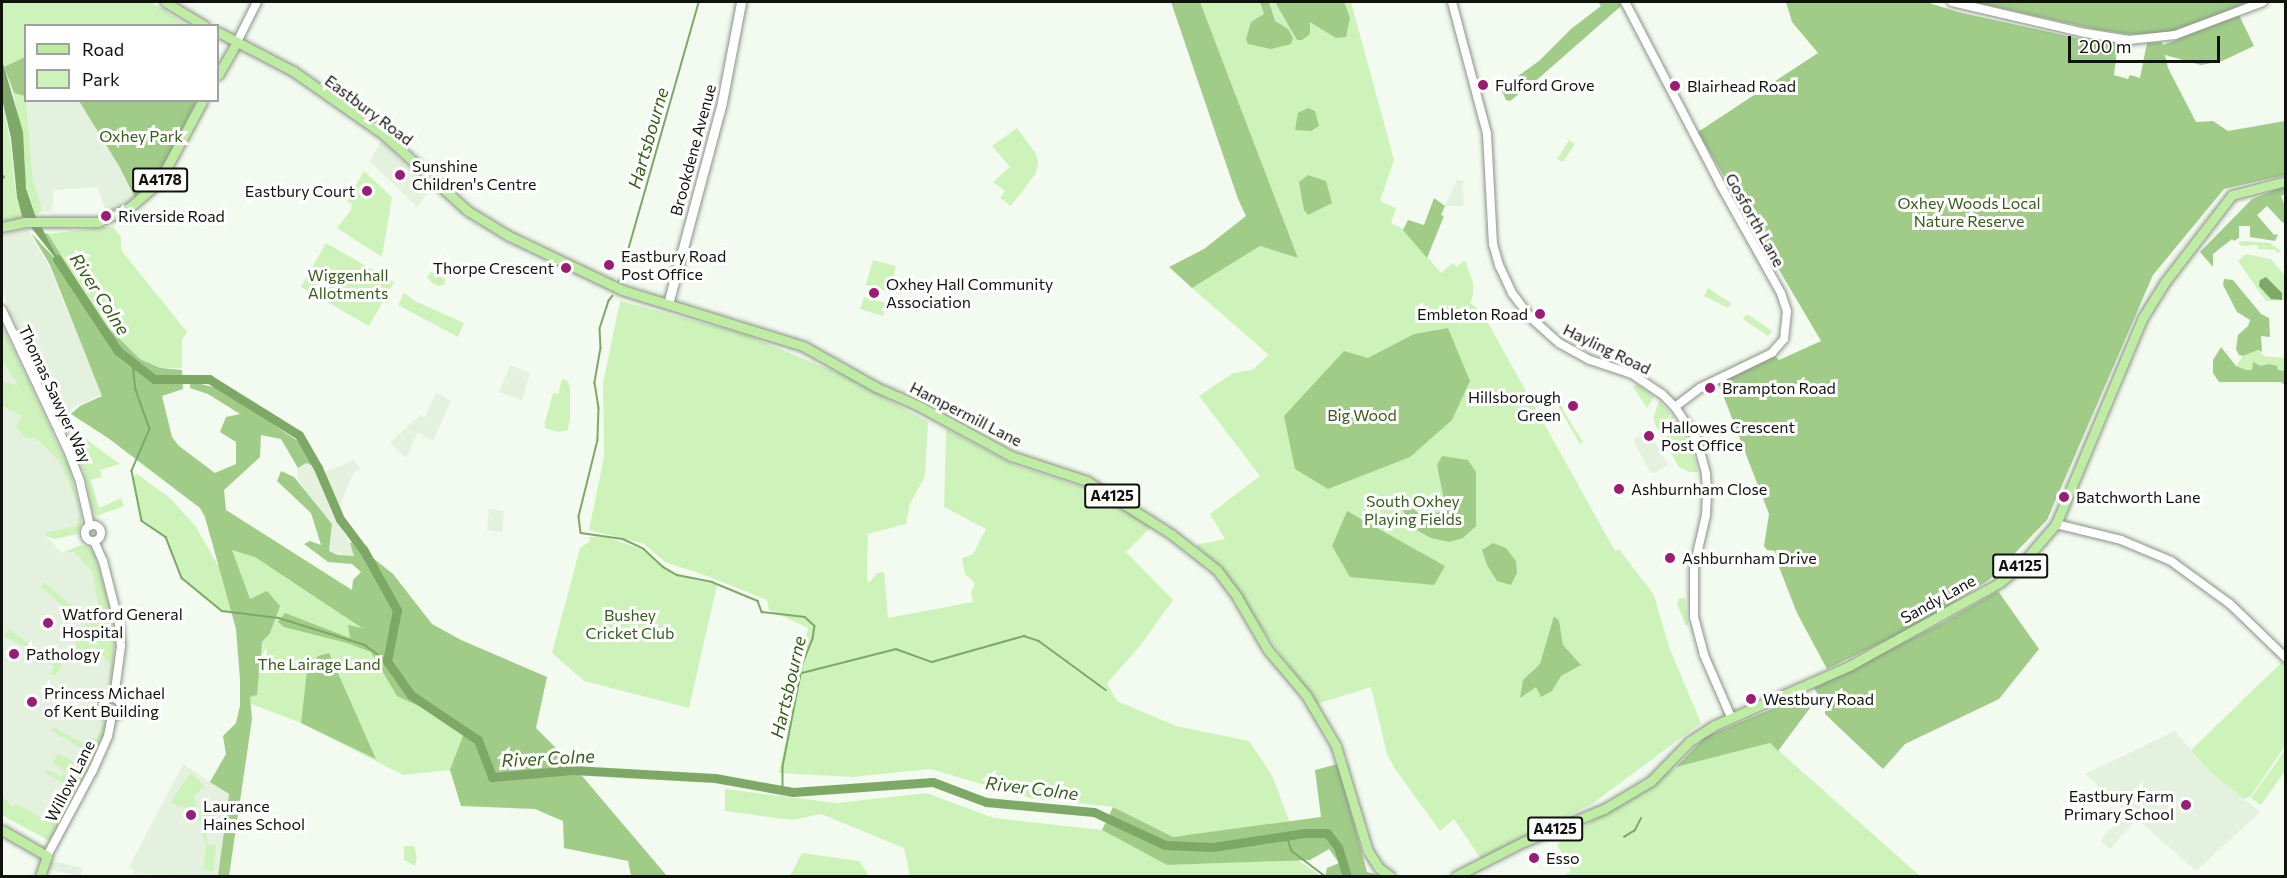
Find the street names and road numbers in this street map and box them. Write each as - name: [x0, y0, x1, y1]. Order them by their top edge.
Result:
- street label: Eastbury Road: [321, 71, 417, 149]
- street label: Brookdene Avenue: [666, 82, 720, 218]
- road number: A4178: [132, 168, 188, 192]
- street label: Gosforth Lane: [1721, 170, 1789, 270]
- street label: Hayling Road: [1560, 320, 1654, 378]
- street label: Thomas Sawyer Way: [15, 322, 95, 466]
- street label: Hampermill Lane: [907, 378, 1025, 450]
- road number: A4125: [1084, 484, 1140, 508]
- road number: A4125: [1992, 554, 2048, 578]
- street label: Sandy Lane: [1897, 571, 1979, 627]
- street label: Willow Lane: [41, 737, 99, 825]
- road number: A4125: [1526, 817, 1584, 841]

